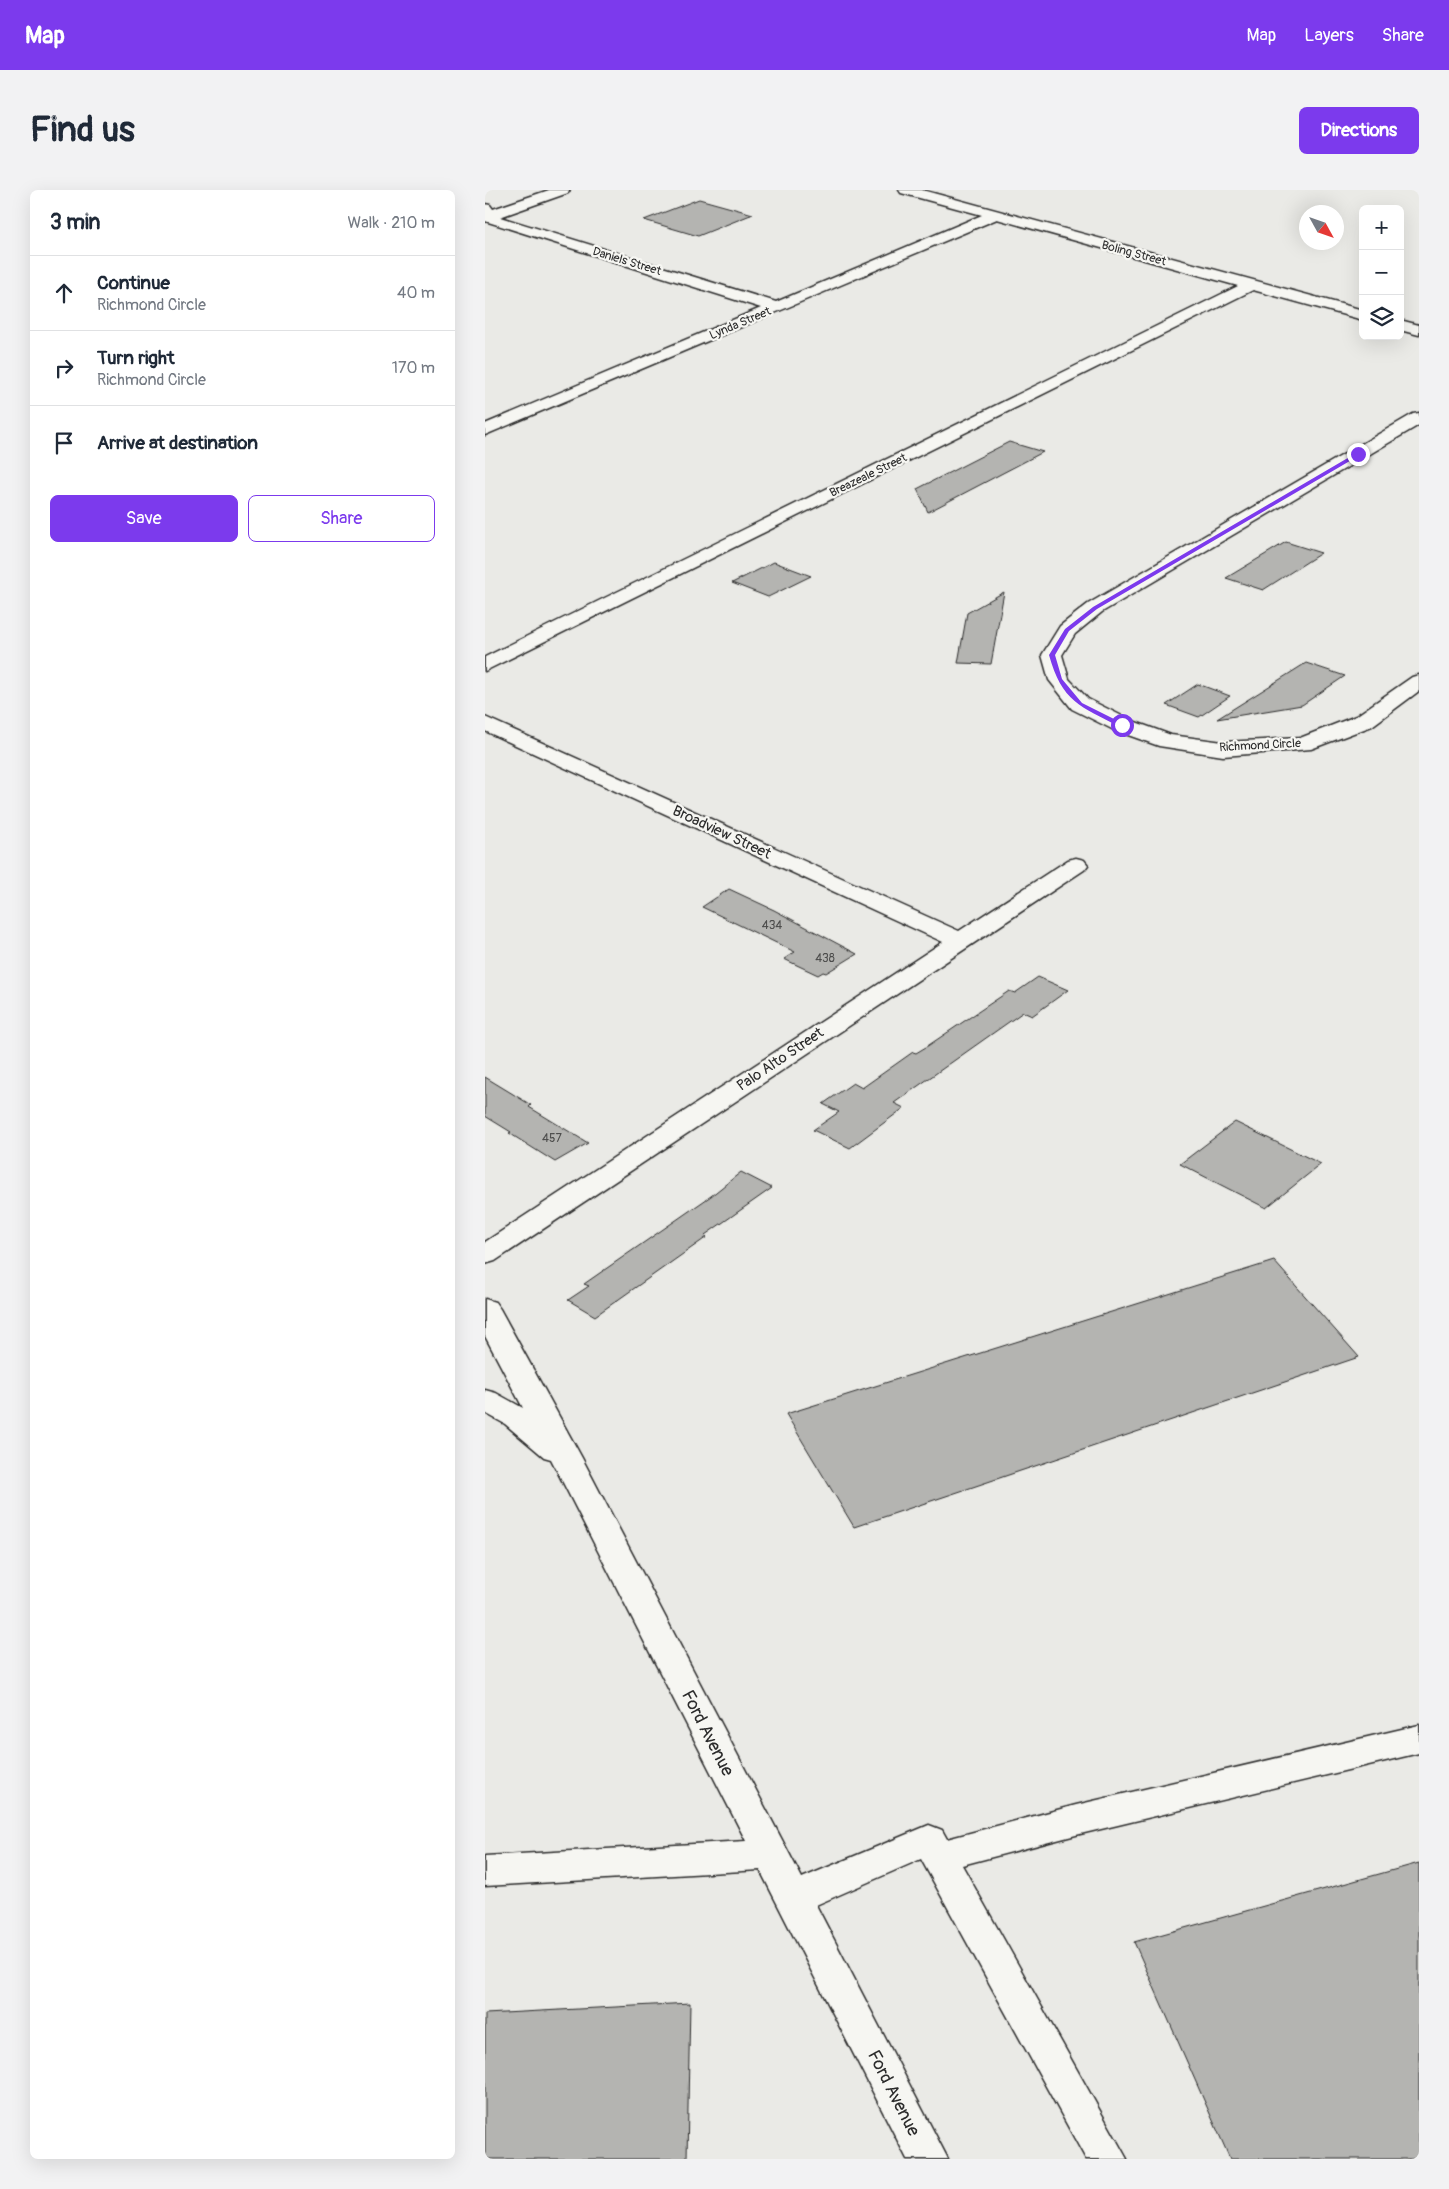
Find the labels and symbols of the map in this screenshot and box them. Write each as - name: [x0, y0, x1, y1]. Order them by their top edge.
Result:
- north arrow: [1299, 205, 1344, 250]
- street label: Boling Street: [1100, 238, 1168, 269]
- street label: Daniels Street: [591, 244, 663, 279]
- street label: Lynda Street: [707, 304, 773, 343]
- route end: [1347, 443, 1370, 466]
- street label: Breazeale Street: [827, 450, 909, 501]
- route start: [1111, 714, 1134, 737]
- street label: Richmond Circle: [1219, 736, 1301, 755]
- street label: Broadview Street: [669, 801, 775, 864]
- house number: 434: [762, 918, 782, 933]
- house number: 438: [815, 951, 835, 966]
- street label: Palo Alto Street: [733, 1023, 828, 1095]
- house number: 457: [542, 1131, 563, 1146]
- street label: Ford Avenue: [676, 1686, 739, 1780]
- street label: Ford Avenue: [862, 2046, 925, 2140]

